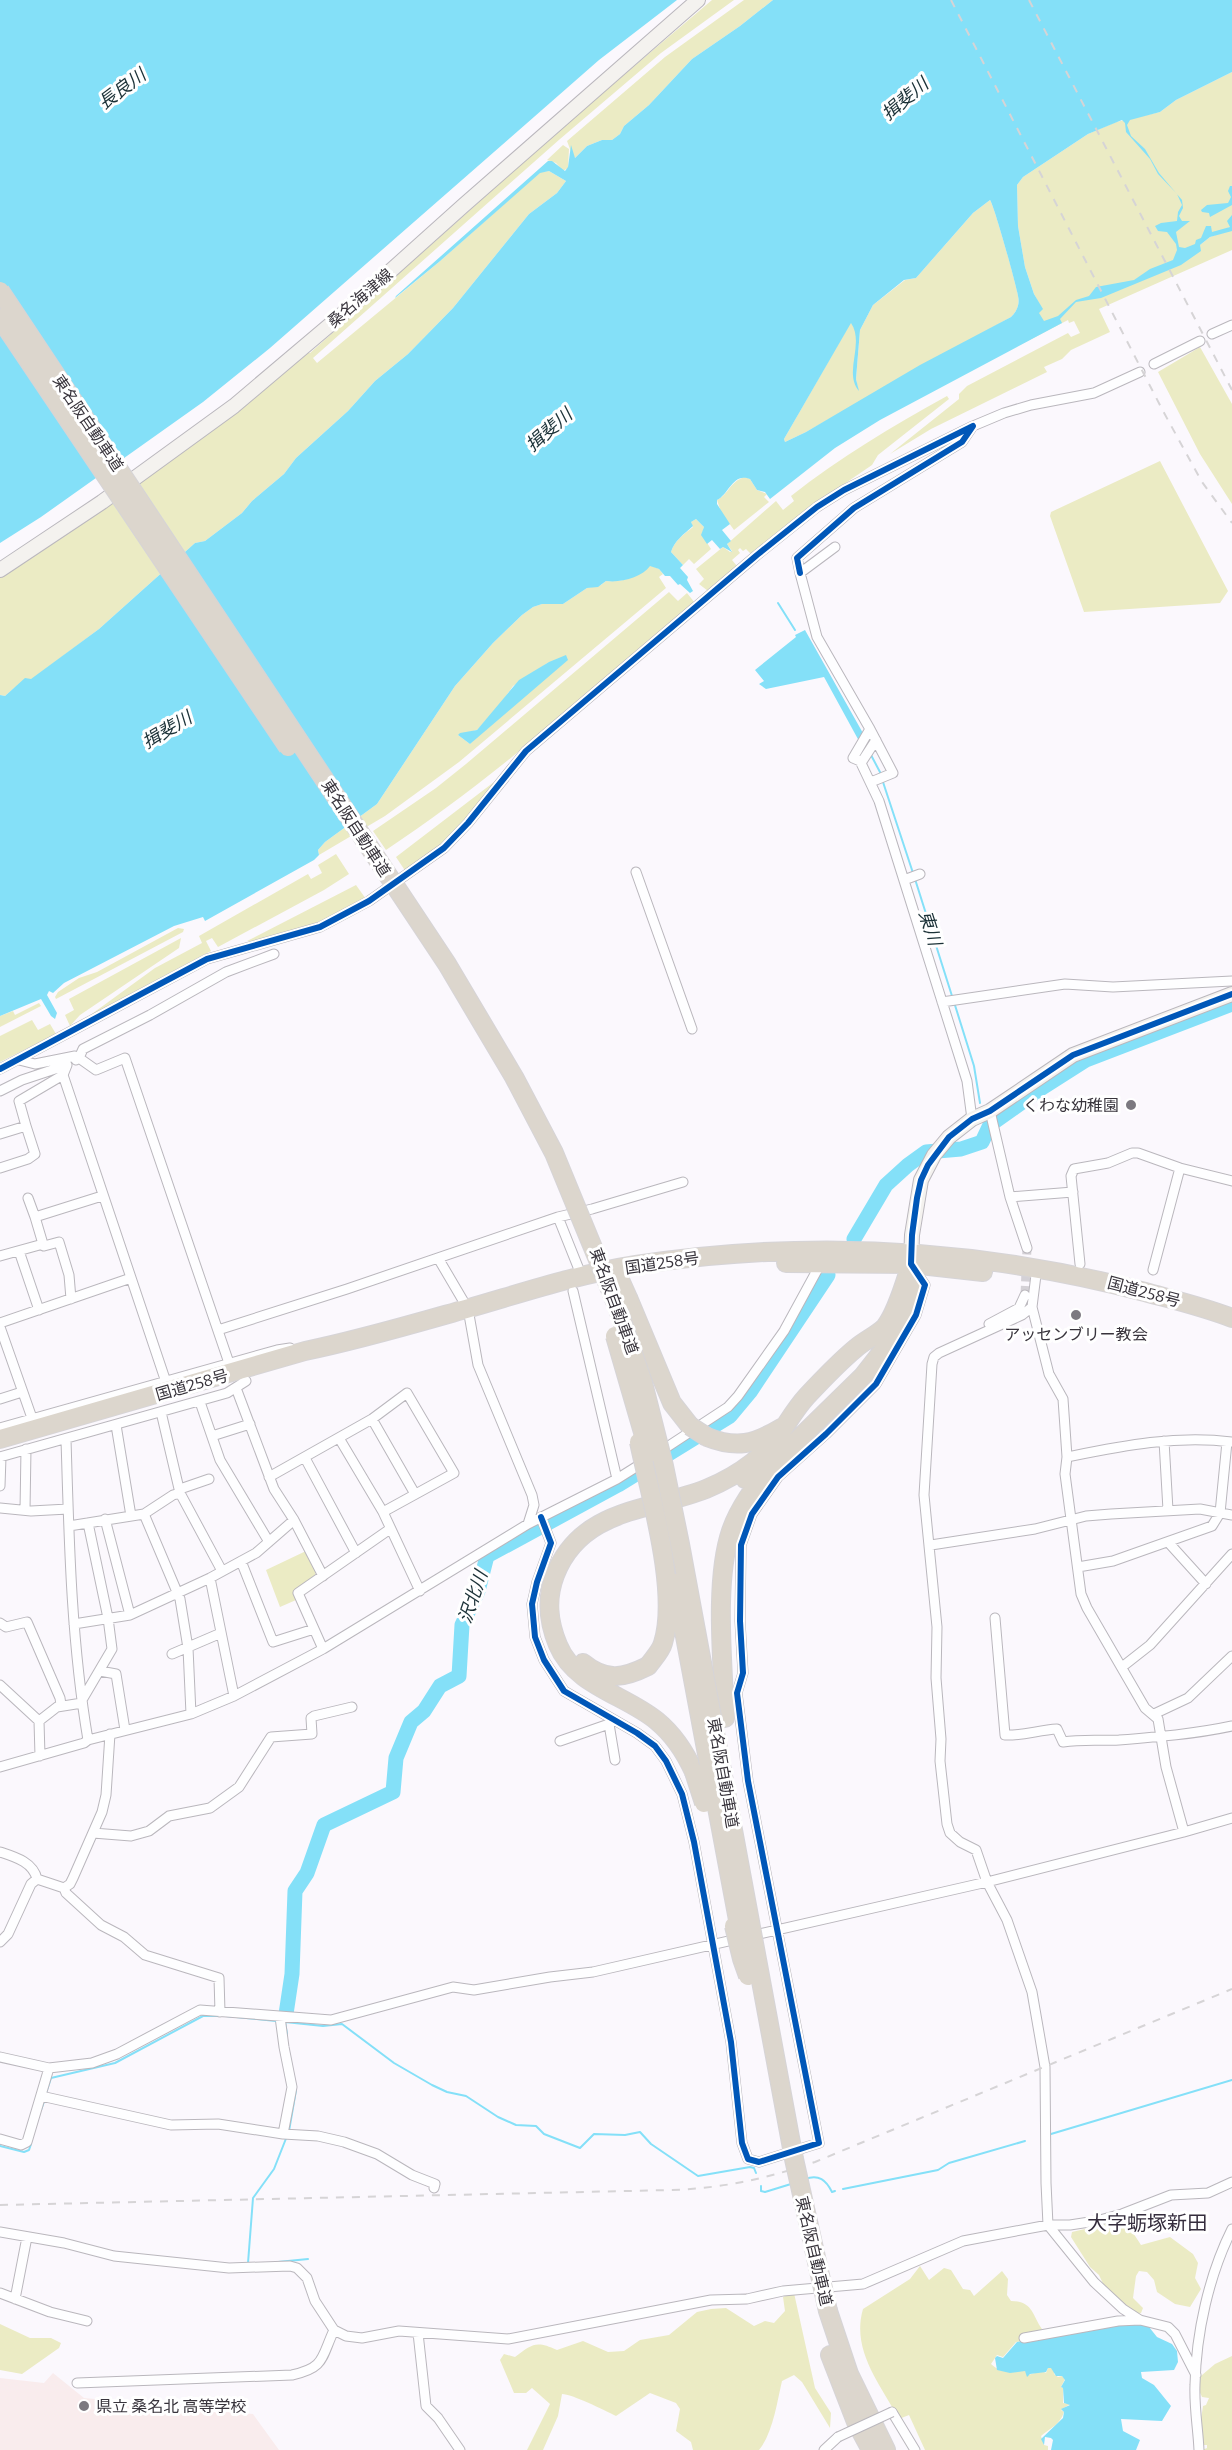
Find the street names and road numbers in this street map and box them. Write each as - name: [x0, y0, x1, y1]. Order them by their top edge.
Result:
- street label: 桑名海津線: [324, 265, 396, 331]
- street label: 東名阪自動車道: [49, 371, 127, 475]
- street label: 東名阪自動車道: [318, 776, 394, 880]
- street label: 東名阪自動車道: [586, 1245, 642, 1357]
- street label: 国道258号: [624, 1248, 700, 1278]
- street label: 国道258号: [1105, 1273, 1183, 1311]
- street label: 国道258号: [153, 1366, 231, 1404]
- street label: 東名阪自動車道: [704, 1716, 742, 1830]
- street label: 東名阪自動車道: [792, 2194, 836, 2308]

